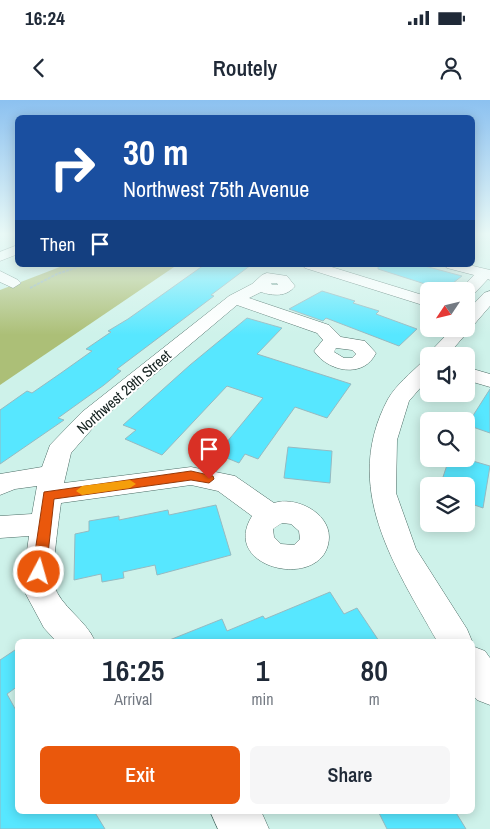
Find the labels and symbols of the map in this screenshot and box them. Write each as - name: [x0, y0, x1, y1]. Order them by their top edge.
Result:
- north arrow: [420, 282, 475, 338]
- street label: Northwest 29th Street: [72, 344, 176, 439]
- pin: [188, 428, 230, 479]
- position arrow: [12, 545, 64, 597]

